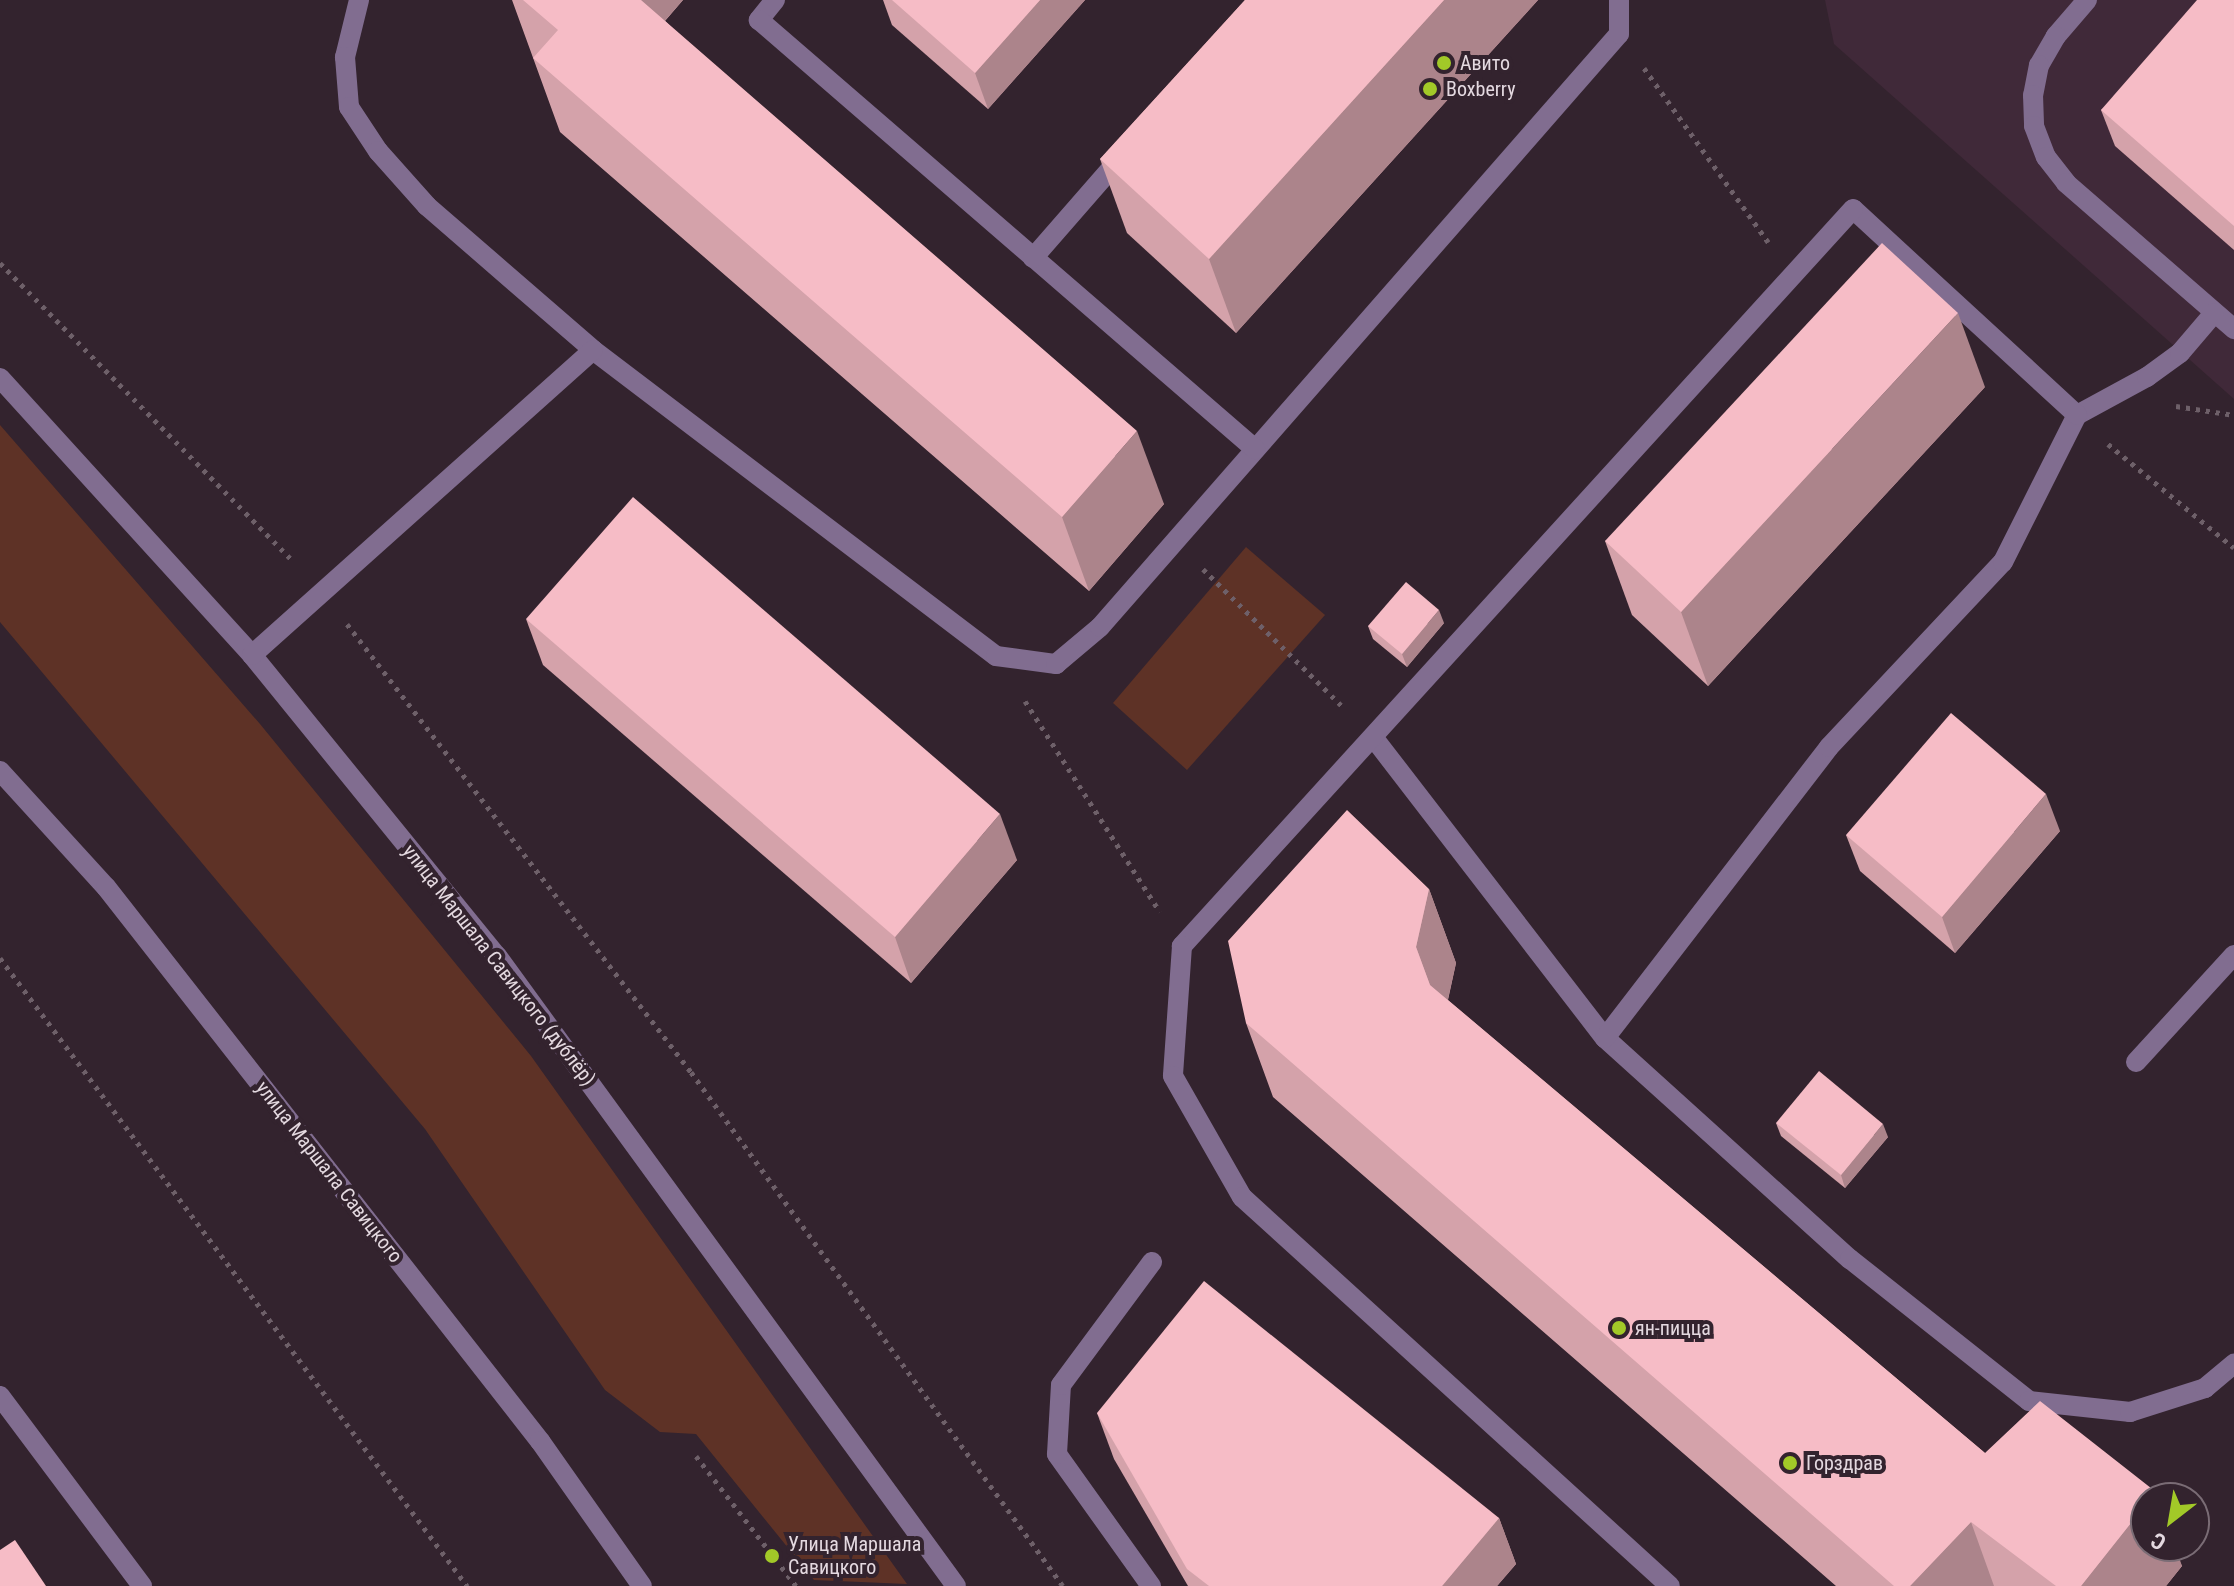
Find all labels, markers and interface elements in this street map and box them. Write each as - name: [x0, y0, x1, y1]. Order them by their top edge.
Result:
- place label: Авито: [1460, 51, 1510, 75]
- marker: Авито: [1435, 54, 1453, 72]
- place label: Boxberry: [1446, 77, 1515, 101]
- marker: Boxberry: [1421, 80, 1439, 98]
- street label: улица Маршала Савицкого (дублёр): [397, 840, 601, 1090]
- street label: улица Маршала Савицкого: [251, 1076, 407, 1268]
- place label: ян-пицца: [1635, 1316, 1711, 1340]
- marker: ян-пицца: [1610, 1319, 1628, 1337]
- place label: Горздрав: [1806, 1451, 1883, 1475]
- marker: Горздрав: [1781, 1454, 1799, 1472]
- north arrow: [2130, 1482, 2210, 1562]
- text: С: [2147, 1527, 2170, 1555]
- place label: Улица Маршала Савицкого: [788, 1532, 921, 1579]
- marker: Улица Маршала Савицкого: [763, 1547, 781, 1565]

